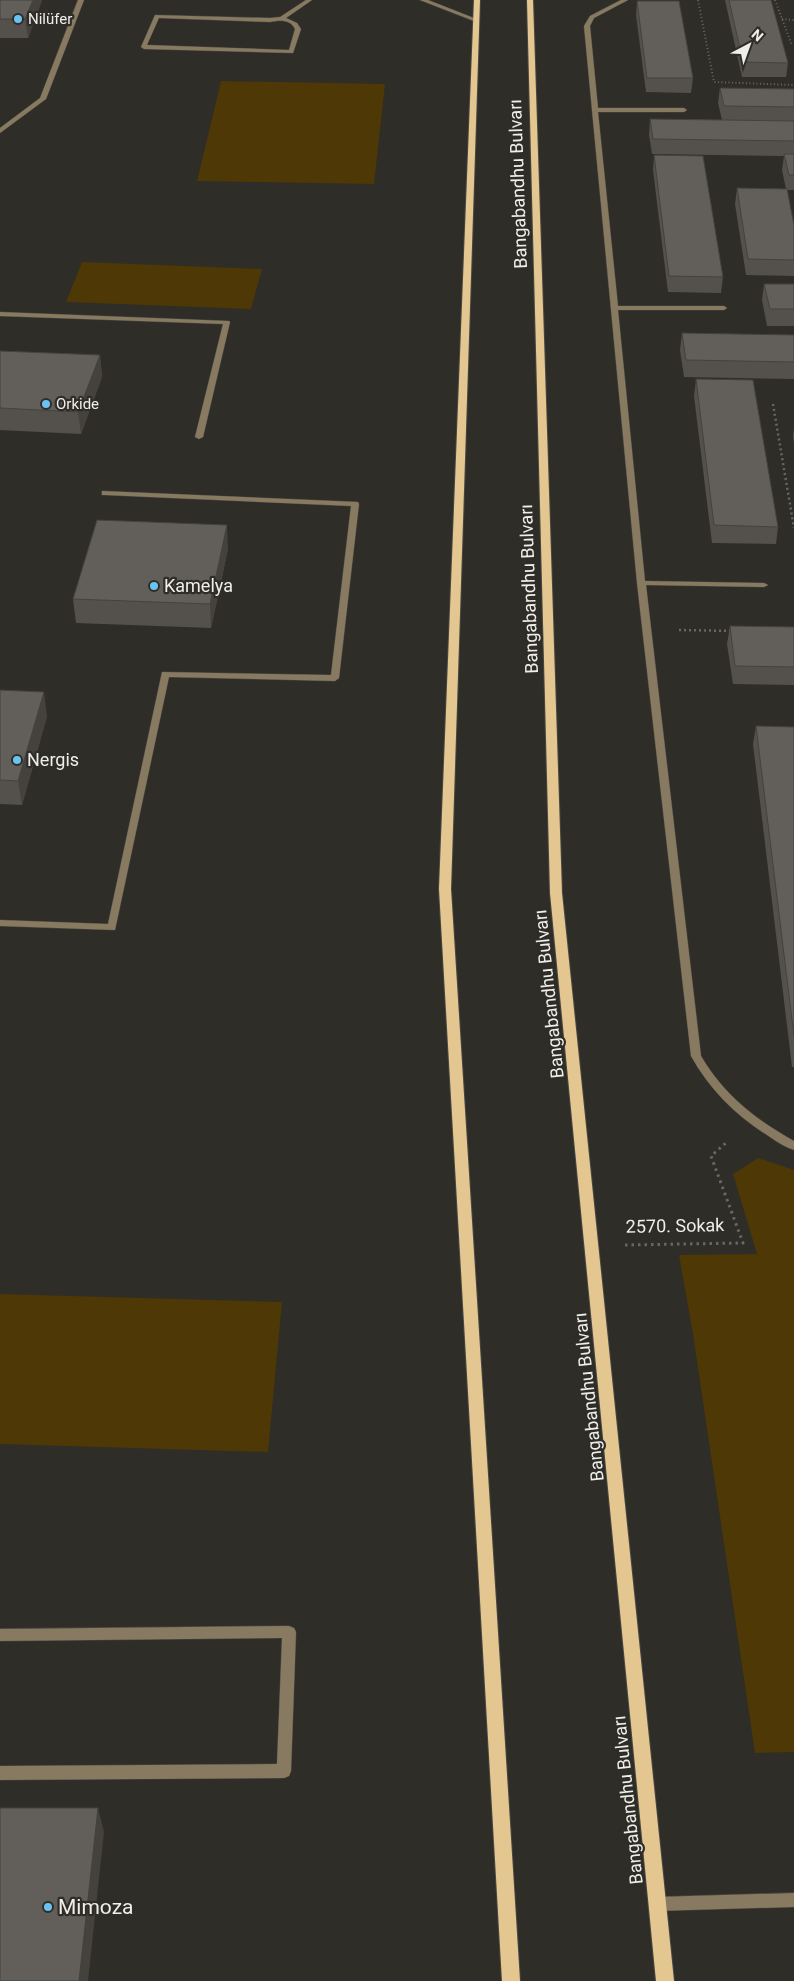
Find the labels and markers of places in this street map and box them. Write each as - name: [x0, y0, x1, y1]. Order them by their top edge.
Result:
- place label: Nilüfer: [28, 10, 72, 28]
- marker: Nilüfer: [12, 13, 24, 25]
- place label: Orkide: [56, 395, 99, 413]
- marker: Orkide: [40, 398, 52, 410]
- place label: Kamelya: [164, 575, 233, 596]
- marker: Kamelya: [148, 580, 160, 592]
- place label: Nergis: [27, 749, 79, 770]
- marker: Nergis: [11, 754, 23, 766]
- place label: Mimoza: [58, 1895, 134, 1919]
- marker: Mimoza: [42, 1901, 54, 1913]

